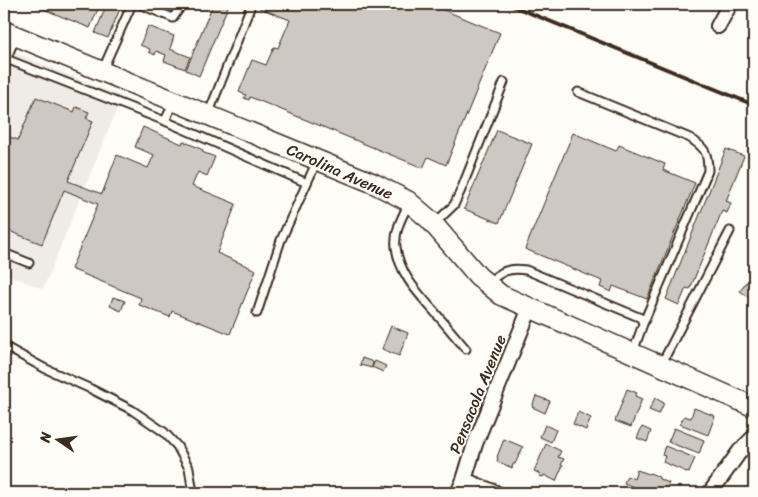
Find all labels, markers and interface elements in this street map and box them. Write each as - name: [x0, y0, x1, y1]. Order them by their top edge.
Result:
- street label: Carolina Avenue: [282, 135, 398, 208]
- street label: Pensacola Avenue: [440, 330, 515, 458]
- north arrow: [32, 414, 82, 464]
- text: N: [32, 429, 59, 446]

